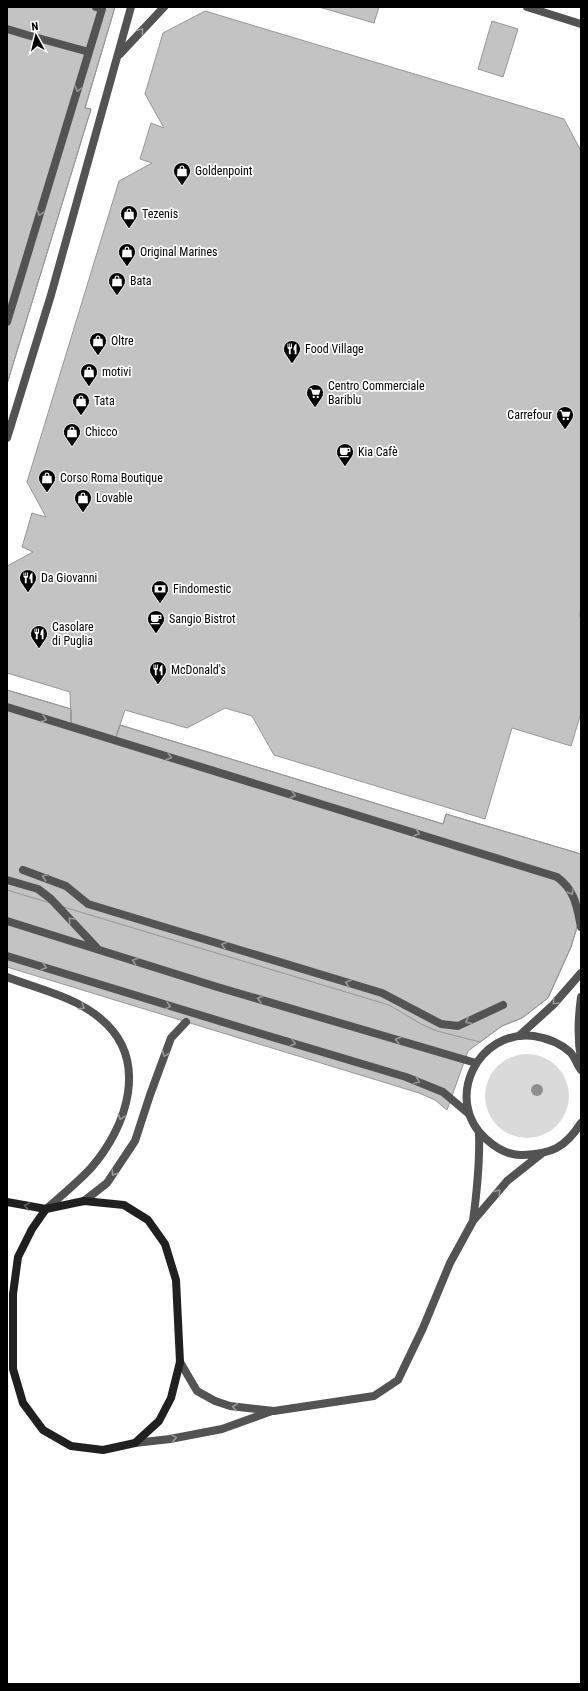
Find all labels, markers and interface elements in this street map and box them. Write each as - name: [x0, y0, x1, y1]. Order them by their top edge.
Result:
- north arrow: [16, 16, 56, 56]
- text: N: [31, 20, 39, 33]
- one-way arrow: [137, 28, 144, 35]
- one-way arrow: [74, 85, 83, 92]
- shop icon: Goldenpoint: [172, 161, 192, 186]
- place label: Goldenpoint: [195, 164, 253, 178]
- shop icon: Tezenis: [119, 204, 139, 229]
- place label: Tezenis: [142, 207, 178, 221]
- one-way arrow: [36, 210, 45, 217]
- shop icon: Original Marines: [117, 242, 137, 267]
- place label: Original Marines: [140, 245, 218, 259]
- shop icon: Bata: [107, 271, 127, 296]
- place label: Bata: [130, 274, 152, 288]
- shop icon: Oltre: [88, 331, 108, 356]
- place label: Oltre: [111, 334, 134, 348]
- restaurant icon: Food Village: [282, 339, 302, 364]
- place label: Food Village: [305, 342, 364, 356]
- shop icon: motivi: [79, 362, 99, 387]
- place label: motivi: [102, 365, 131, 379]
- place label: Centro Commerciale Bariblu: [328, 379, 425, 407]
- supermarket icon: Centro Commerciale Bariblu: [305, 383, 325, 408]
- shop icon: Tata: [71, 391, 91, 416]
- place label: Tata: [94, 394, 115, 408]
- supermarket icon: Carrefour: [555, 405, 575, 430]
- place label: Carrefour: [507, 408, 552, 422]
- shop icon: Chicco: [62, 422, 82, 447]
- place label: Chicco: [85, 425, 117, 439]
- cafe icon: Kia Cafè: [335, 442, 355, 467]
- place label: Kia Cafè: [358, 445, 398, 459]
- shop icon: Corso Roma Boutique: [37, 468, 57, 493]
- place label: Corso Roma Boutique: [60, 471, 163, 485]
- shop icon: Lovable: [73, 488, 93, 513]
- place label: Lovable: [96, 491, 133, 505]
- restaurant icon: Da Giovanni: [18, 568, 38, 593]
- place label: Da Giovanni: [41, 571, 97, 585]
- bank icon: Findomestic: [150, 579, 170, 604]
- place label: Findomestic: [173, 582, 232, 596]
- cafe icon: Sangio Bistrot: [146, 609, 166, 634]
- place label: Sangio Bistrot: [169, 612, 236, 626]
- place label: Casolare di Puglia: [52, 620, 94, 648]
- restaurant icon: Casolare di Puglia: [29, 624, 49, 649]
- restaurant icon: McDonald's: [148, 660, 168, 685]
- place label: McDonald's: [171, 663, 226, 677]
- one-way arrow: [41, 714, 48, 723]
- one-way arrow: [165, 752, 172, 761]
- one-way arrow: [289, 790, 296, 799]
- one-way arrow: [413, 828, 420, 837]
- one-way arrow: [41, 874, 48, 882]
- one-way arrow: [566, 888, 573, 895]
- one-way arrow: [69, 918, 76, 925]
- one-way arrow: [220, 941, 227, 950]
- one-way arrow: [132, 957, 139, 966]
- one-way arrow: [41, 962, 48, 971]
- one-way arrow: [345, 979, 352, 988]
- one-way arrow: [256, 995, 263, 1004]
- one-way arrow: [552, 997, 560, 1005]
- one-way arrow: [165, 1001, 172, 1009]
- one-way arrow: [78, 1002, 85, 1009]
- one-way arrow: [464, 1016, 472, 1024]
- one-way arrow: [395, 1036, 402, 1045]
- one-way arrow: [289, 1038, 296, 1047]
- one-way arrow: [162, 1049, 170, 1057]
- one-way arrow: [414, 1077, 421, 1085]
- one-way arrow: [118, 1113, 126, 1120]
- one-way arrow: [112, 1168, 119, 1175]
- one-way arrow: [494, 1189, 501, 1196]
- one-way arrow: [23, 1202, 30, 1211]
- one-way arrow: [232, 1403, 238, 1412]
- one-way arrow: [171, 1435, 177, 1443]

